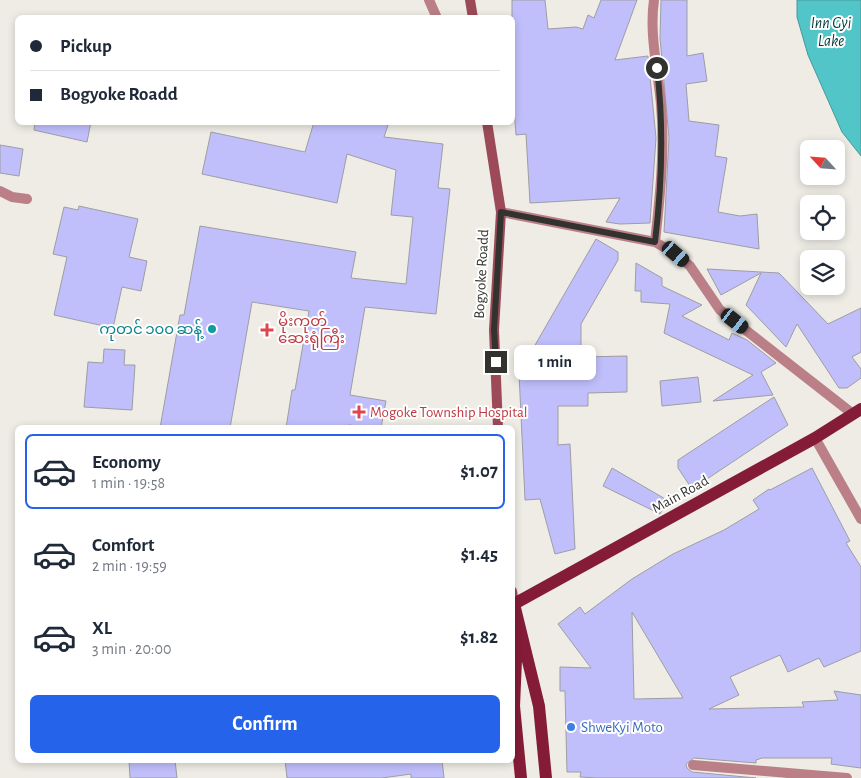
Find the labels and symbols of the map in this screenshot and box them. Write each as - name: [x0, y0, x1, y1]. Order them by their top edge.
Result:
- water label: Inn Gyi Lake: [811, 15, 852, 49]
- route start: [646, 57, 668, 79]
- north arrow: [800, 140, 845, 185]
- street label: Bogyoke Roadd: [472, 229, 491, 319]
- car: [659, 238, 692, 270]
- car: [718, 306, 751, 336]
- place label: မိုးကုတ်‌ ‌ဆေးရုံကြီး: [278, 311, 345, 350]
- place label: ကုတင် ၁၀၀ ဆန့်: [99, 319, 204, 341]
- marker: ကုတင် ၁၀၀ ဆန့်: [206, 323, 218, 335]
- marker: မိုးကုတ်‌ ‌ဆေးရုံကြီး: [260, 323, 274, 337]
- callout: 1 min: [514, 344, 596, 380]
- route end: [485, 351, 507, 373]
- marker: Mogoke Township Hospital: [352, 405, 366, 419]
- place label: Mogoke Township Hospital: [370, 405, 528, 420]
- street label: Main Road: [649, 473, 711, 516]
- place label: ShweKyi Moto: [581, 720, 663, 735]
- marker: ShweKyi Moto: [565, 721, 577, 733]

